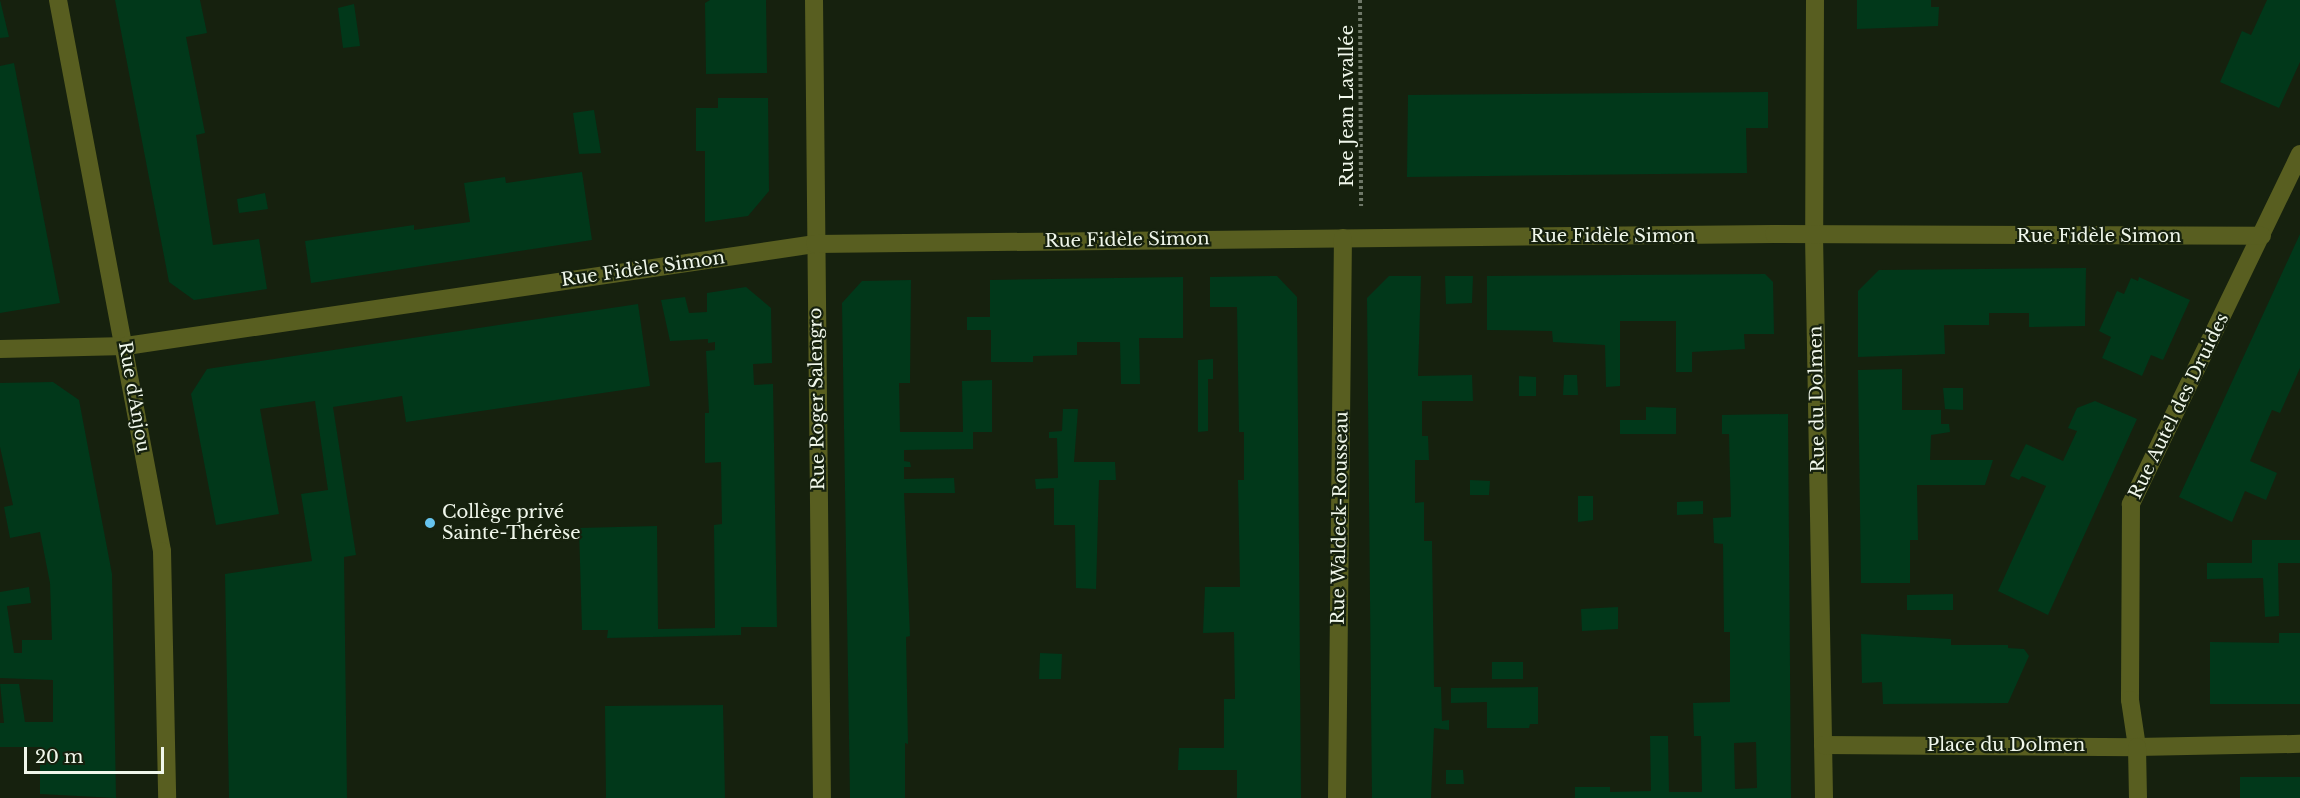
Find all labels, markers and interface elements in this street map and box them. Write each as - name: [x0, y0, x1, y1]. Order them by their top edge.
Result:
- street label: Rue Jean Lavallée: [1336, 25, 1358, 187]
- street label: Rue Fidèle Simon: [1531, 225, 1695, 247]
- street label: Rue Fidèle Simon: [2017, 225, 2181, 247]
- street label: Rue Fidèle Simon: [1044, 228, 1210, 252]
- street label: Rue Fidèle Simon: [560, 247, 726, 291]
- street label: Rue Roger Salengro: [805, 307, 829, 491]
- street label: Rue Autel des Druides: [2124, 309, 2234, 503]
- street label: Rue du Dolmen: [1805, 325, 1829, 473]
- street label: Rue d'Anjou: [114, 340, 154, 454]
- street label: Rue Waldeck-Rousseau: [1327, 411, 1353, 625]
- place label: Collège privé Sainte-Thérèse: [442, 502, 580, 544]
- marker: Collège privé Sainte-Thérèse: [423, 516, 437, 530]
- street label: Place du Dolmen: [1927, 734, 2085, 756]
- scale bar: [27, 735, 166, 773]
- text: 20 m: [35, 746, 83, 768]

